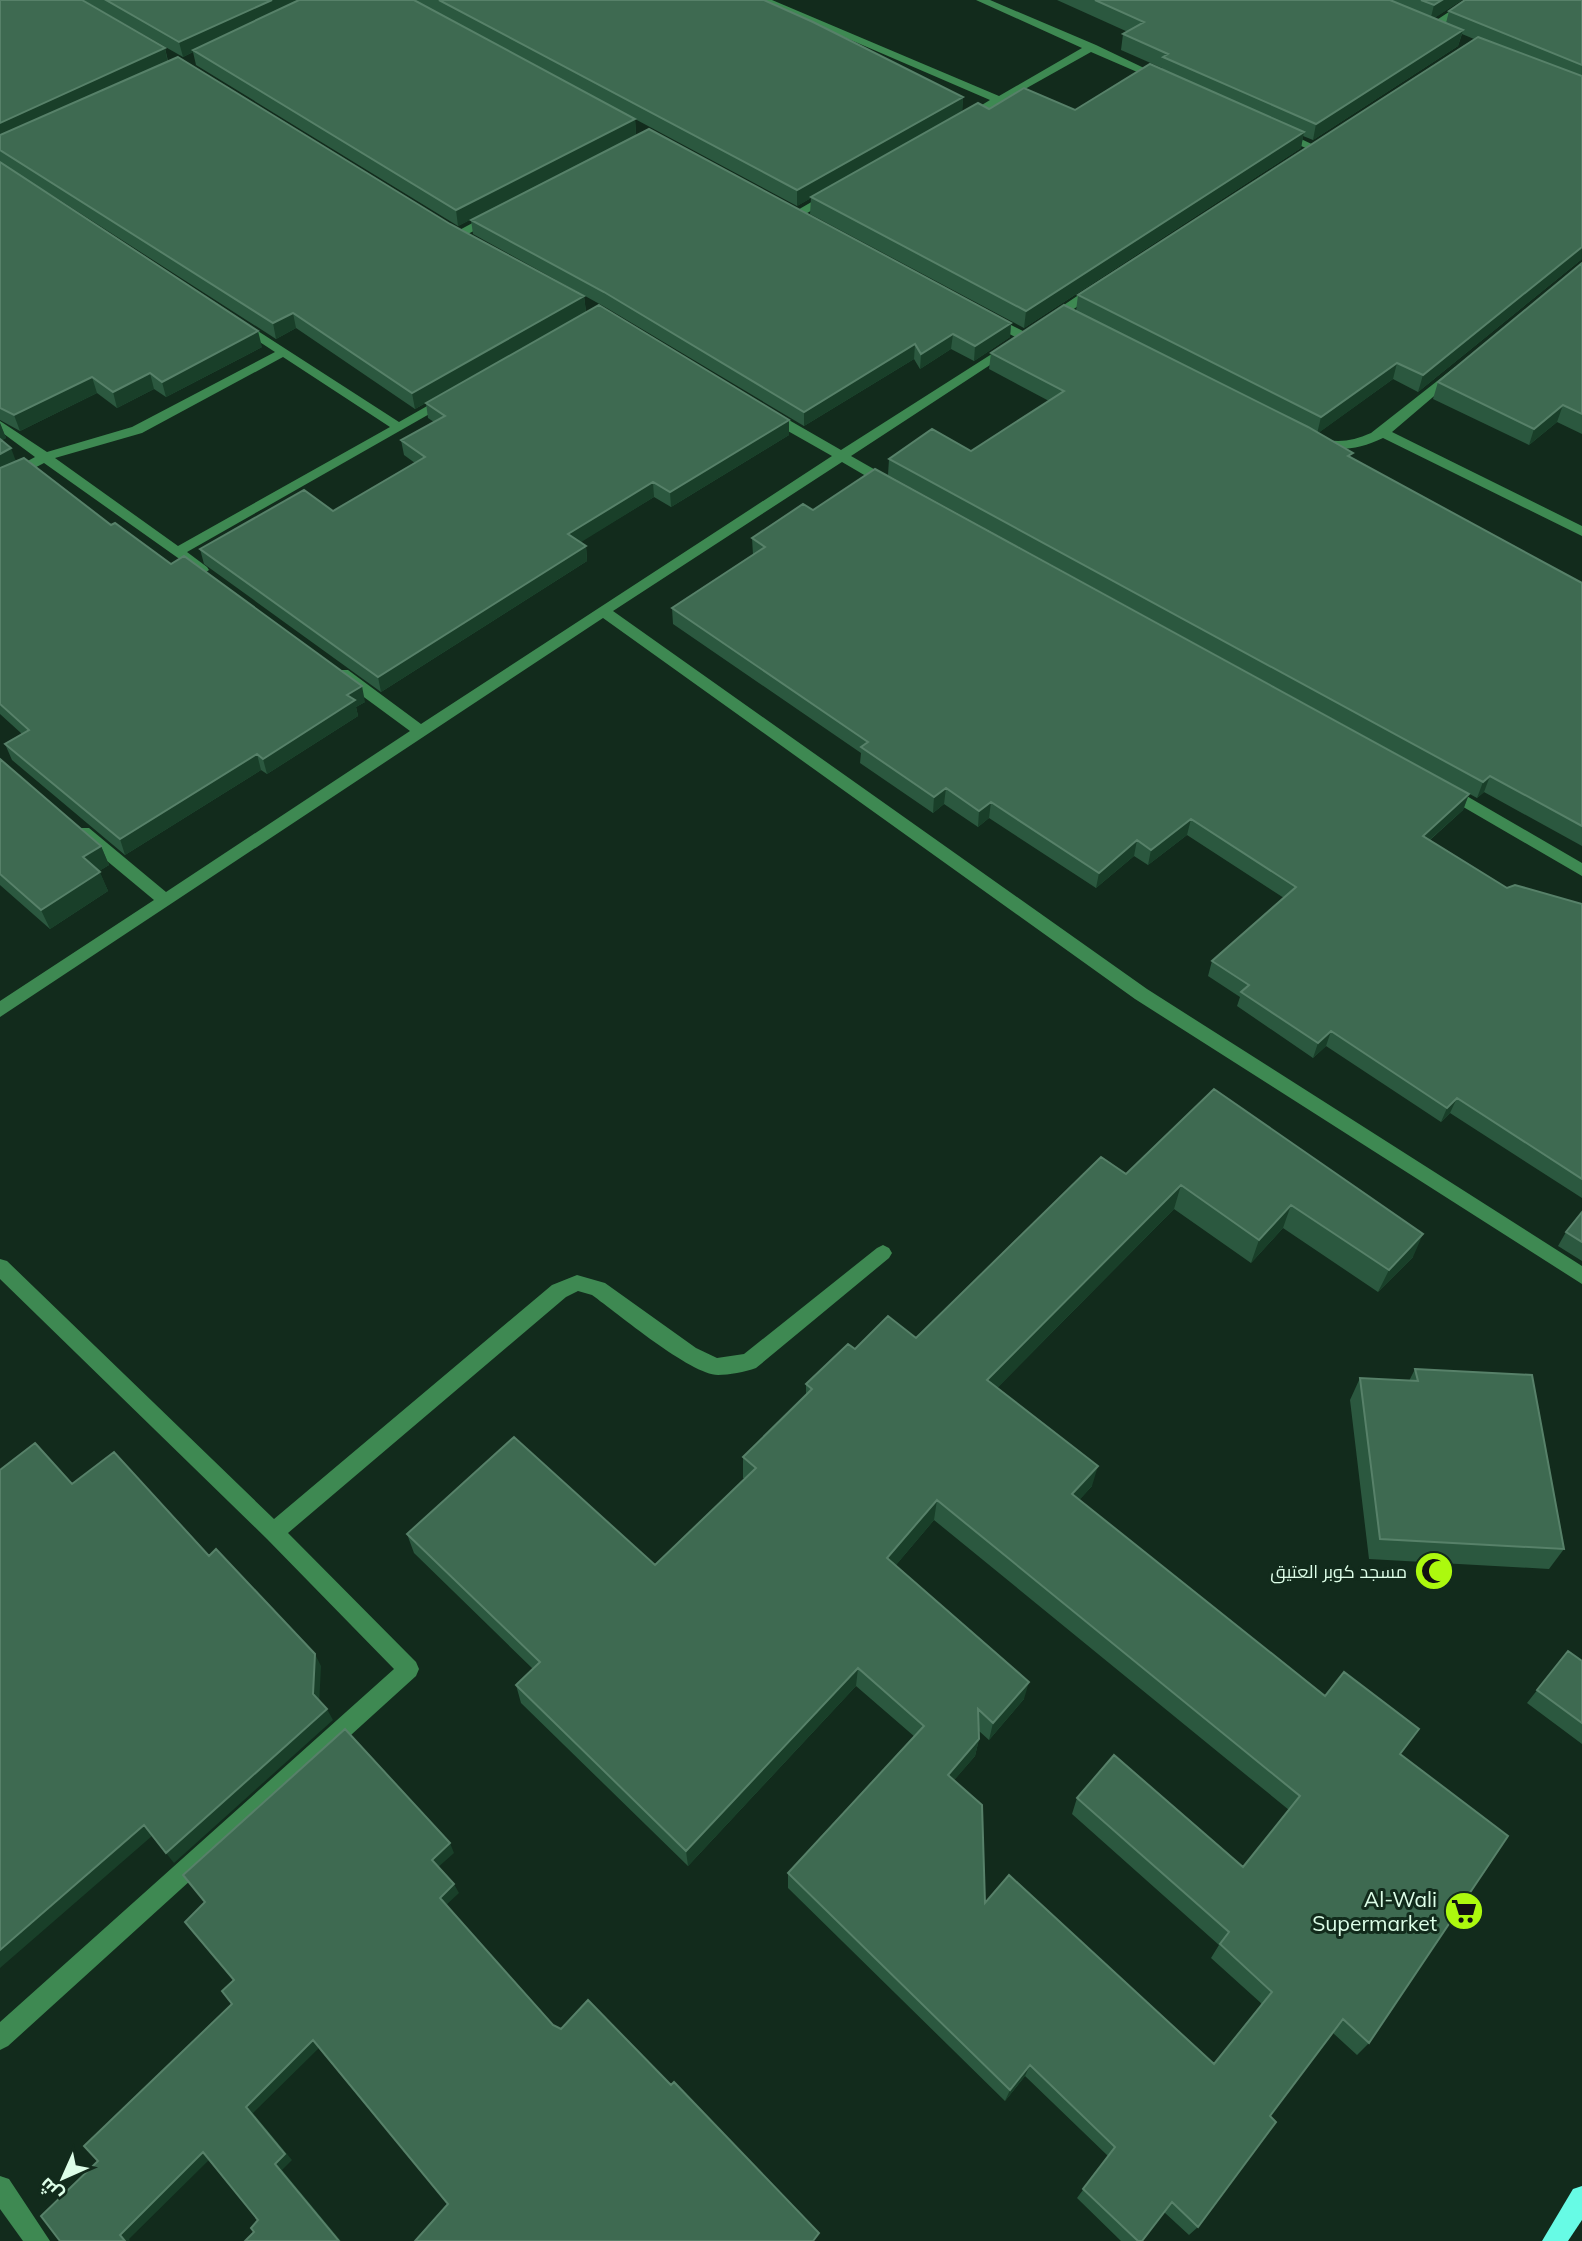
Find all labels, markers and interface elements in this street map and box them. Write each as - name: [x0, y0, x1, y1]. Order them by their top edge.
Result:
- mosque icon: مسجد كوبر العتيق: [1413, 1550, 1455, 1592]
- place label: مسجد كوبر العتيق: [1270, 1560, 1407, 1584]
- place label: Al-Wali Supermarket: [1312, 1886, 1437, 1936]
- supermarket icon: Al-Wali Supermarket: [1443, 1890, 1485, 1932]
- north arrow: [28, 2143, 98, 2213]
- text: ش: [34, 2173, 68, 2207]

